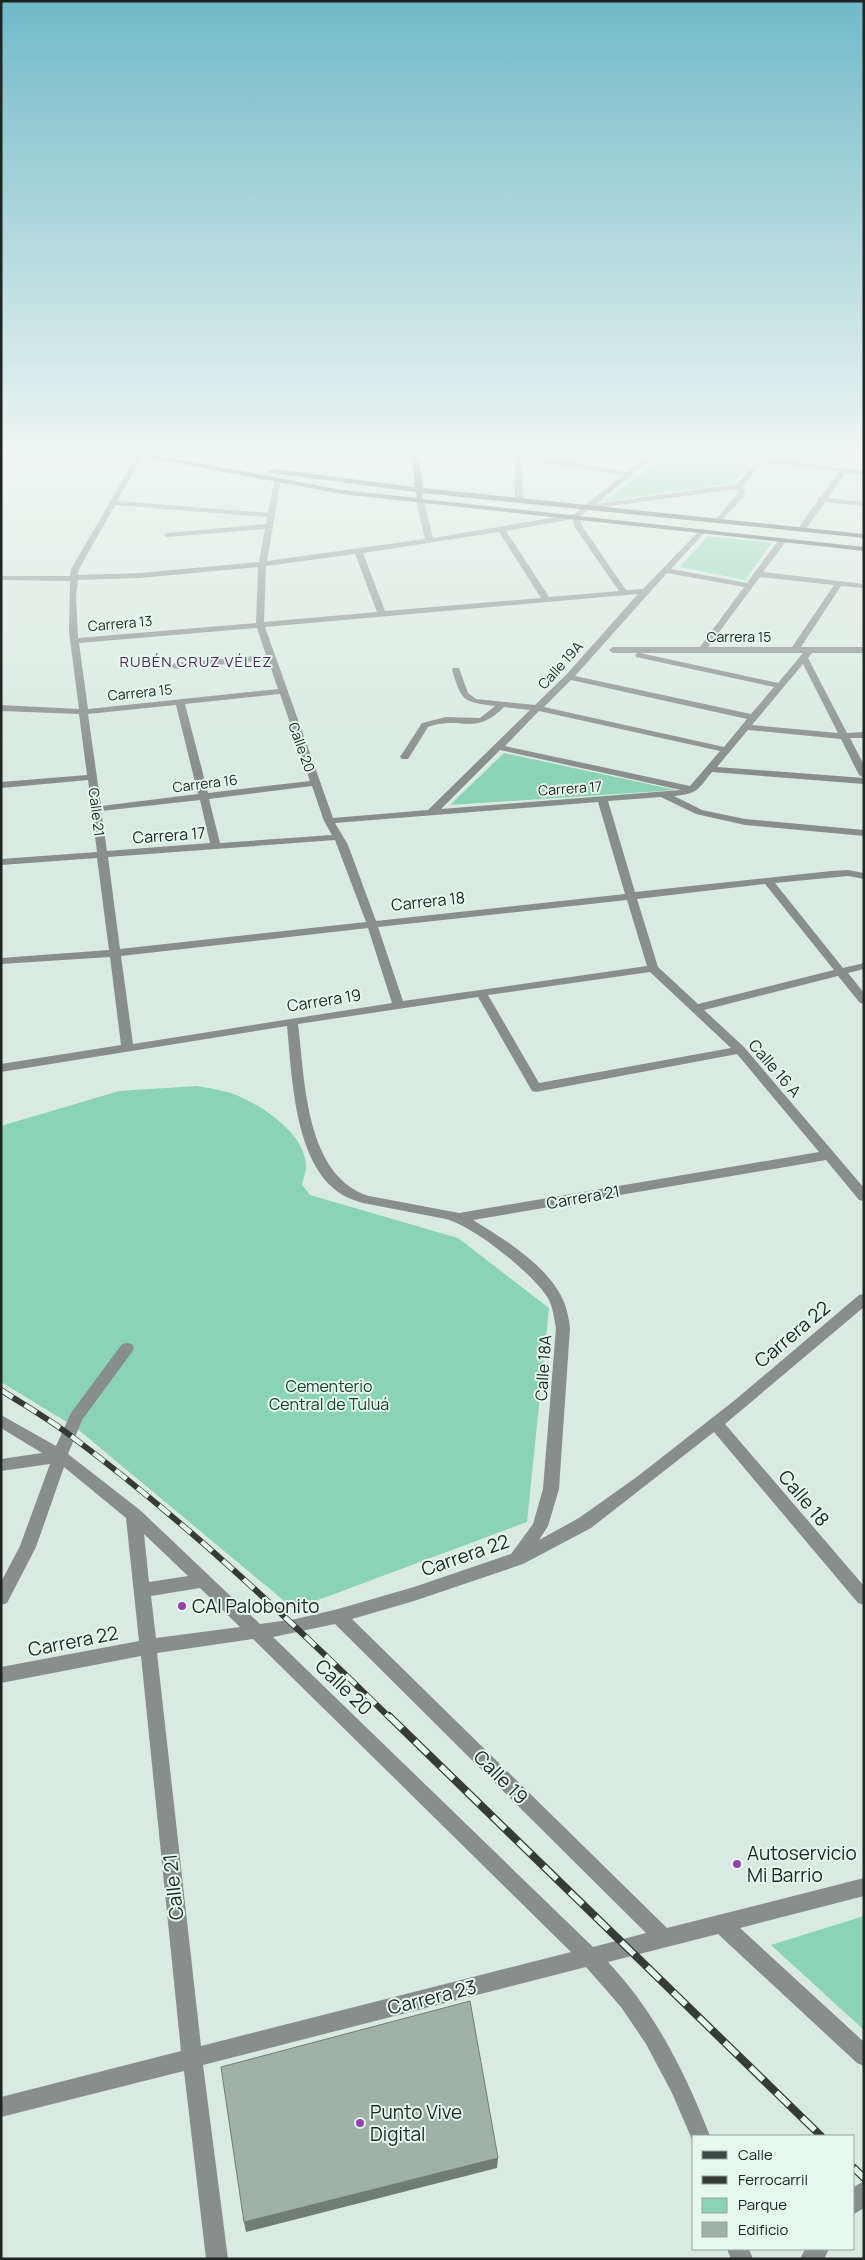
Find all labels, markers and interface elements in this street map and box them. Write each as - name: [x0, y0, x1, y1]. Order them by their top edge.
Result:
- street label: Carrera 13: [87, 611, 153, 635]
- street label: Carrera 15: [707, 627, 771, 646]
- street label: Calle 19A: [533, 637, 587, 693]
- district label: RUBÉN CRUZ VÉLEZ: [120, 651, 272, 672]
- street label: Carrera 15: [107, 679, 173, 705]
- street label: Calle 20: [284, 719, 320, 775]
- street label: Carrera 16: [171, 770, 239, 796]
- street label: Carrera 17: [538, 776, 602, 800]
- street label: Calle 21: [85, 787, 109, 837]
- street label: Carrera 17: [132, 821, 206, 849]
- street label: Carrera 18: [390, 886, 466, 916]
- street label: Carrera 19: [285, 983, 363, 1017]
- street label: Calle 16 A: [744, 1034, 806, 1102]
- street label: Carrera 21: [545, 1180, 621, 1214]
- street label: Carrera 22: [749, 1295, 835, 1373]
- street label: Calle 18A: [530, 1334, 556, 1402]
- park label: Cementerio Central de Tuluá: [269, 1375, 389, 1415]
- street label: Calle 18: [773, 1464, 835, 1532]
- street label: Carrera 22: [418, 1528, 512, 1582]
- place label: CAI Palobonito: [192, 1593, 319, 1619]
- marker: CAI Palobonito: [176, 1600, 188, 1612]
- street label: Carrera 22: [26, 1620, 120, 1662]
- street label: Calle 20: [310, 1653, 378, 1721]
- street label: Calle 19: [468, 1744, 534, 1810]
- place label: Autoservicio Mi Barrio: [747, 1840, 857, 1888]
- street label: Calle 21: [157, 1853, 189, 1921]
- marker: Autoservicio Mi Barrio: [731, 1858, 743, 1870]
- street label: Carrera 23: [385, 1973, 479, 2021]
- place label: Punto Vive Digital: [370, 2099, 462, 2147]
- marker: Punto Vive Digital: [354, 2117, 366, 2129]
- legend: [692, 2135, 855, 2250]
- text: Calle: [738, 2144, 773, 2165]
- text: Ferrocarril: [738, 2169, 808, 2190]
- text: Parque: [738, 2194, 787, 2215]
- text: Edificio: [738, 2219, 789, 2240]

